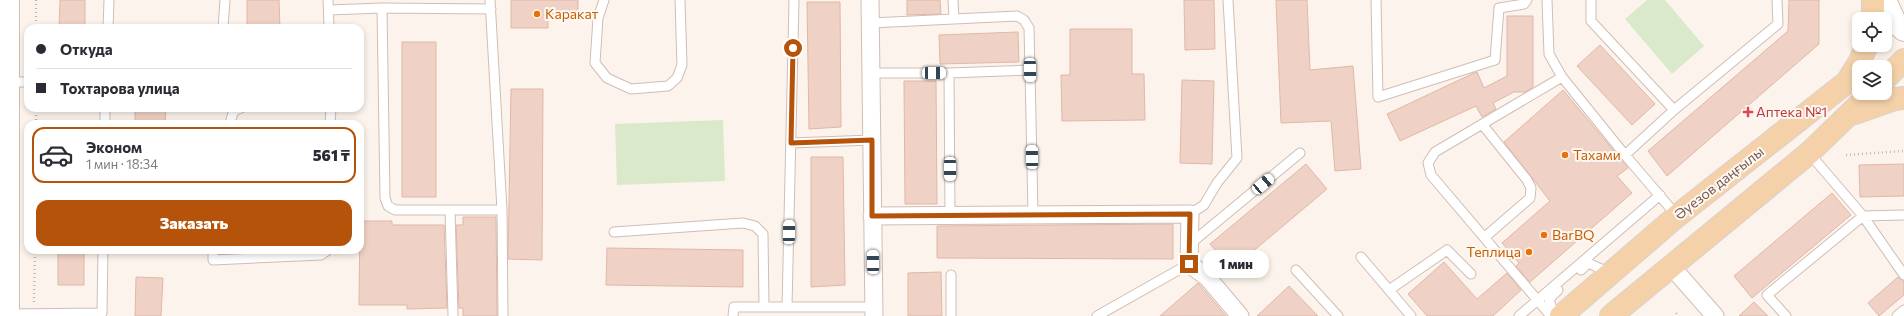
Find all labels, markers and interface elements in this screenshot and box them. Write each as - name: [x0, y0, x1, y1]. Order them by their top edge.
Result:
- place label: Каракат: [545, 5, 599, 22]
- marker: Каракат: [532, 9, 542, 19]
- map controls: [1852, 12, 1892, 100]
- button: locate: [1852, 12, 1892, 52]
- route start: [784, 39, 802, 57]
- text: Откуда: [60, 40, 113, 58]
- car: [1024, 58, 1036, 82]
- button: layers: [1852, 60, 1892, 100]
- car: [922, 67, 946, 79]
- text: Тохтарова улица: [60, 79, 180, 97]
- place label: Аптека №1: [1756, 103, 1827, 120]
- marker: Аптека №1: [1743, 107, 1753, 117]
- icon: car: [38, 137, 74, 173]
- text: Эконом: [86, 138, 142, 156]
- street label: Әуезов даңғылы: [1671, 142, 1767, 223]
- car: [1026, 145, 1038, 169]
- text: 561 ₸: [313, 146, 350, 164]
- place label: Тахами: [1573, 146, 1621, 163]
- marker: Тахами: [1560, 150, 1570, 160]
- text: 1 мин · 18:34: [86, 156, 158, 172]
- car: [944, 157, 956, 181]
- car: [1250, 172, 1276, 196]
- button: Заказать: [36, 200, 352, 246]
- car: [783, 220, 795, 244]
- place label: BarBQ: [1552, 226, 1594, 243]
- marker: BarBQ: [1539, 230, 1549, 240]
- place label: Теплица: [1466, 243, 1521, 260]
- marker: Теплица: [1524, 247, 1534, 257]
- car: [867, 250, 879, 274]
- callout: 1 мин: [1203, 250, 1269, 278]
- route end: [1180, 255, 1198, 273]
- text: 1 мин: [1219, 256, 1253, 272]

